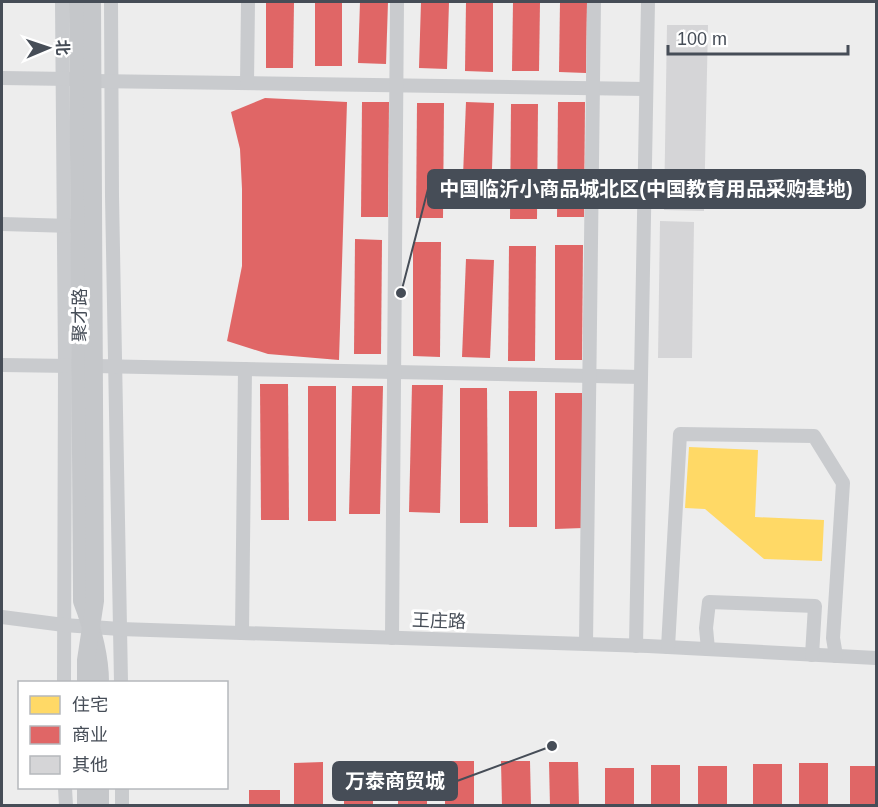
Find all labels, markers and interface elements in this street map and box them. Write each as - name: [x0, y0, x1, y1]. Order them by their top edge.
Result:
- north arrow: [18, 18, 78, 78]
- scale bar: [668, 18, 848, 56]
- text: 100 m: [677, 29, 727, 49]
- text: 北: [54, 39, 71, 56]
- callout: 中国临沂小商品城北区(中国教育用品采购基地): [428, 170, 865, 208]
- text: 中国临沂小商品城北区(中国教育用品采购基地): [439, 178, 853, 200]
- street label: 聚才路: [70, 288, 90, 342]
- street label: 王庄路: [412, 610, 466, 632]
- legend: [18, 681, 228, 789]
- text: 住宅: [72, 695, 108, 715]
- text: 商业: [72, 725, 108, 745]
- text: 其他: [72, 755, 108, 775]
- callout: 万泰商贸城: [333, 762, 457, 800]
- text: 万泰商贸城: [345, 770, 445, 792]

